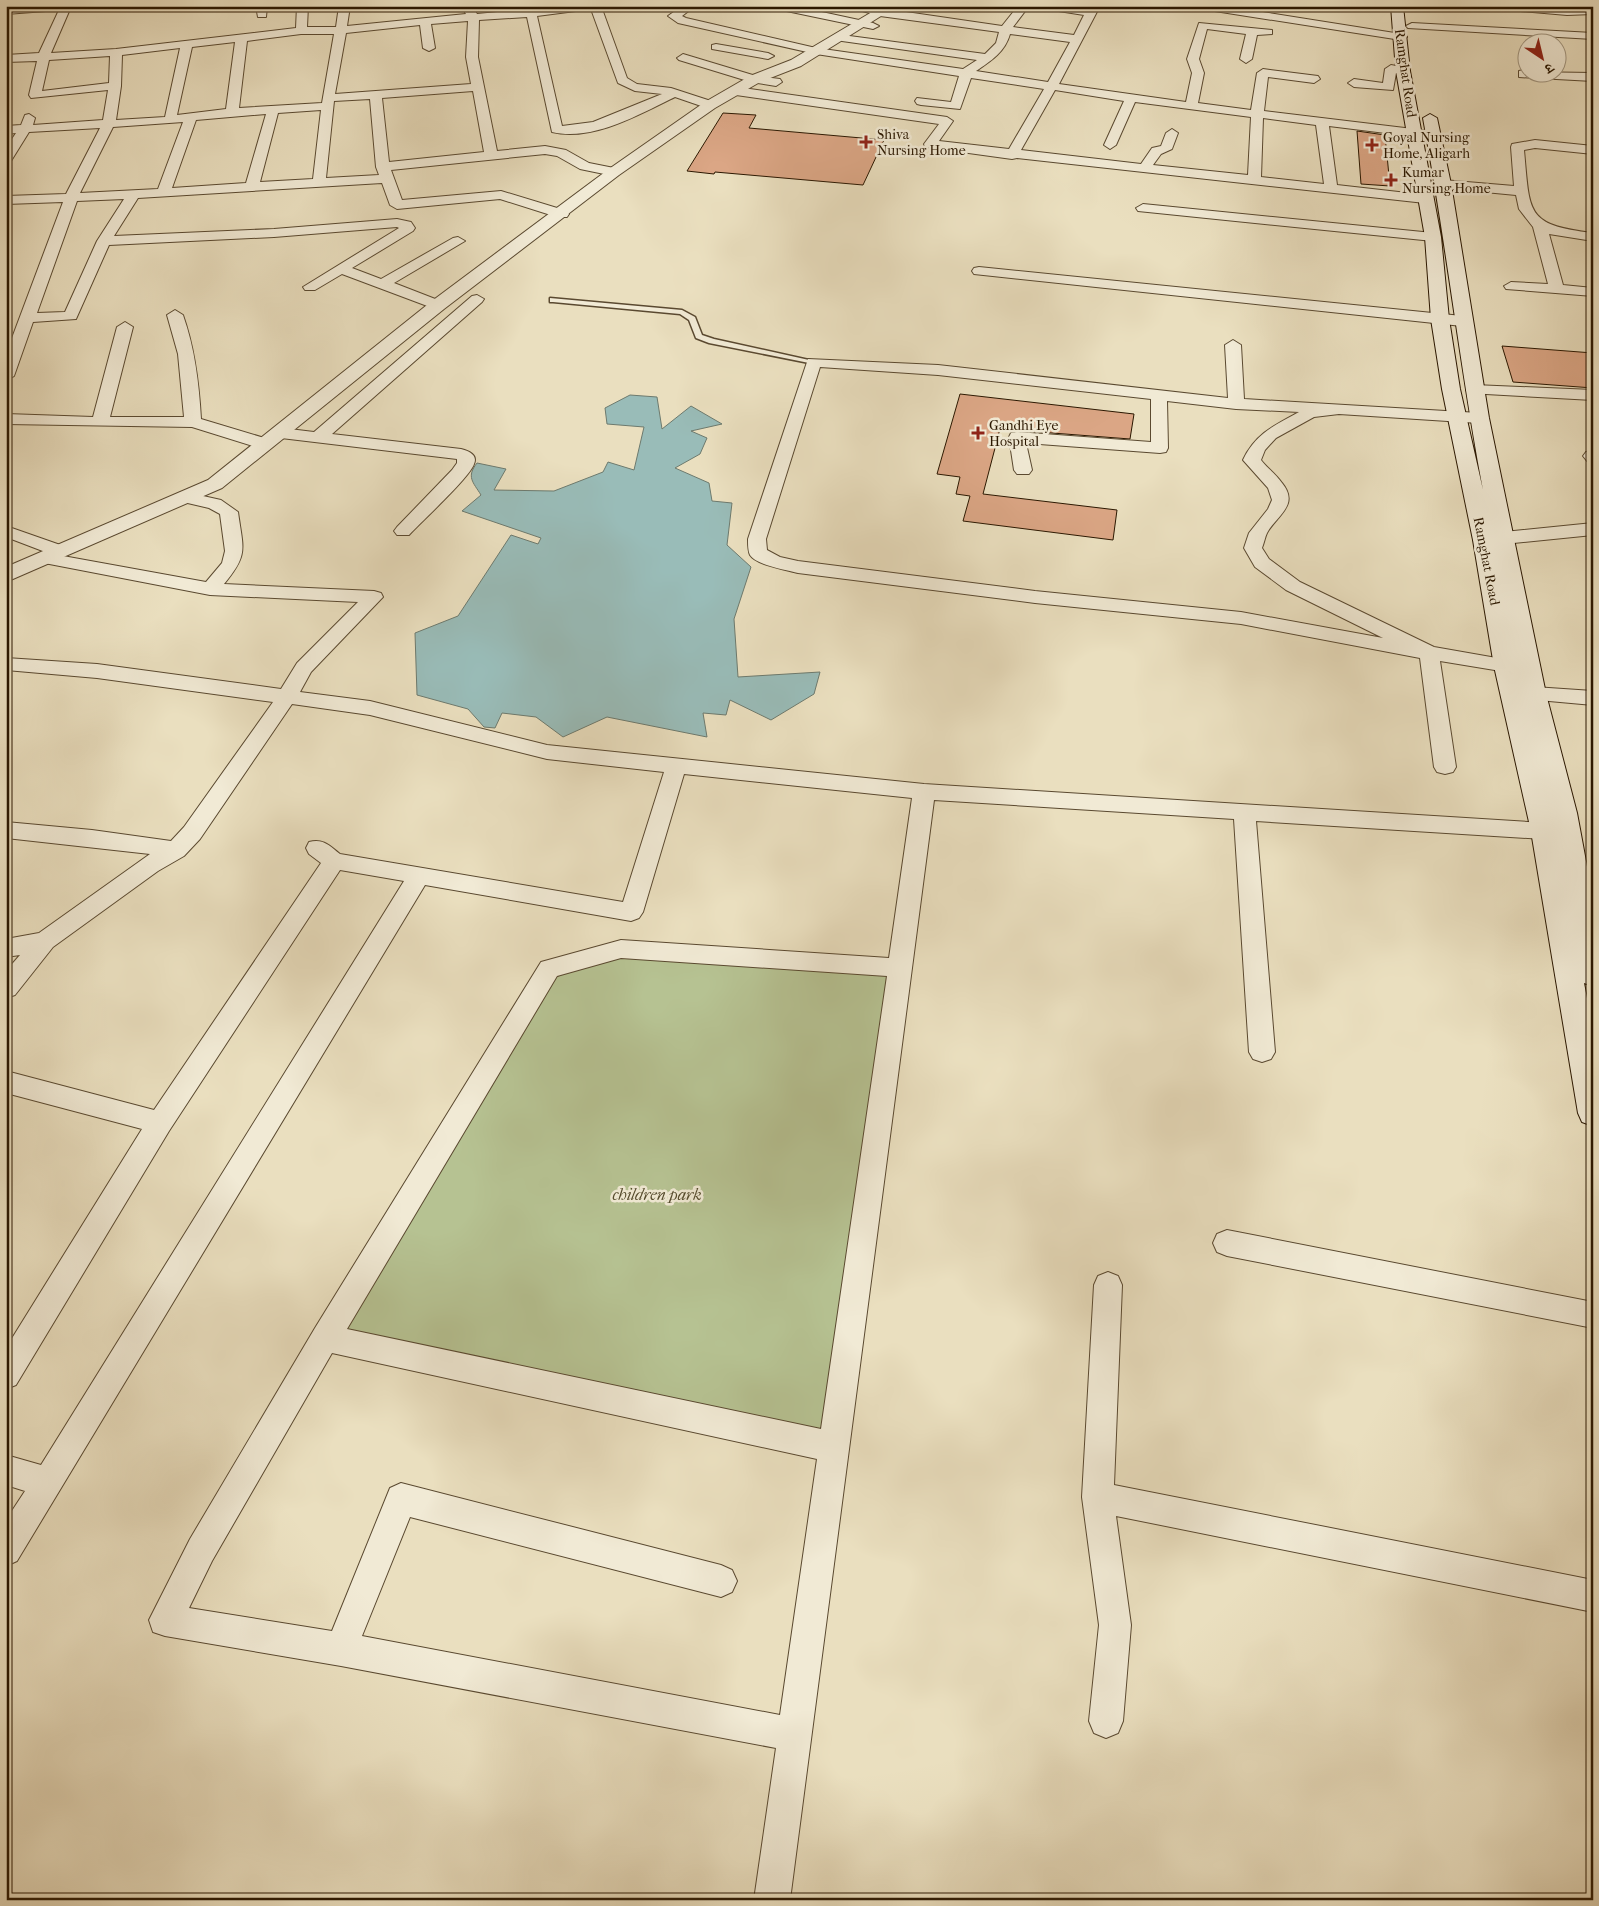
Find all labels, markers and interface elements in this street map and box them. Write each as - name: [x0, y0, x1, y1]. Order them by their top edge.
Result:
- street label: Ramghat Road: [1391, 28, 1420, 119]
- north arrow: [1516, 32, 1566, 82]
- text: उ: [1541, 59, 1558, 78]
- place label: Shiva Nursing Home: [877, 126, 966, 159]
- place label: Goyal Nursing Home, Aligarh: [1383, 129, 1470, 162]
- marker: Shiva Nursing Home: [859, 135, 873, 149]
- marker: Goyal Nursing Home, Aligarh: [1365, 138, 1379, 152]
- place label: Kumar Nursing Home: [1402, 164, 1491, 197]
- marker: Kumar Nursing Home: [1384, 173, 1398, 187]
- place label: Gandhi Eye Hospital: [989, 417, 1059, 450]
- marker: Gandhi Eye Hospital: [971, 426, 985, 440]
- street label: Ramghat Road: [1470, 516, 1503, 607]
- park label: children park: [612, 1185, 702, 1204]

